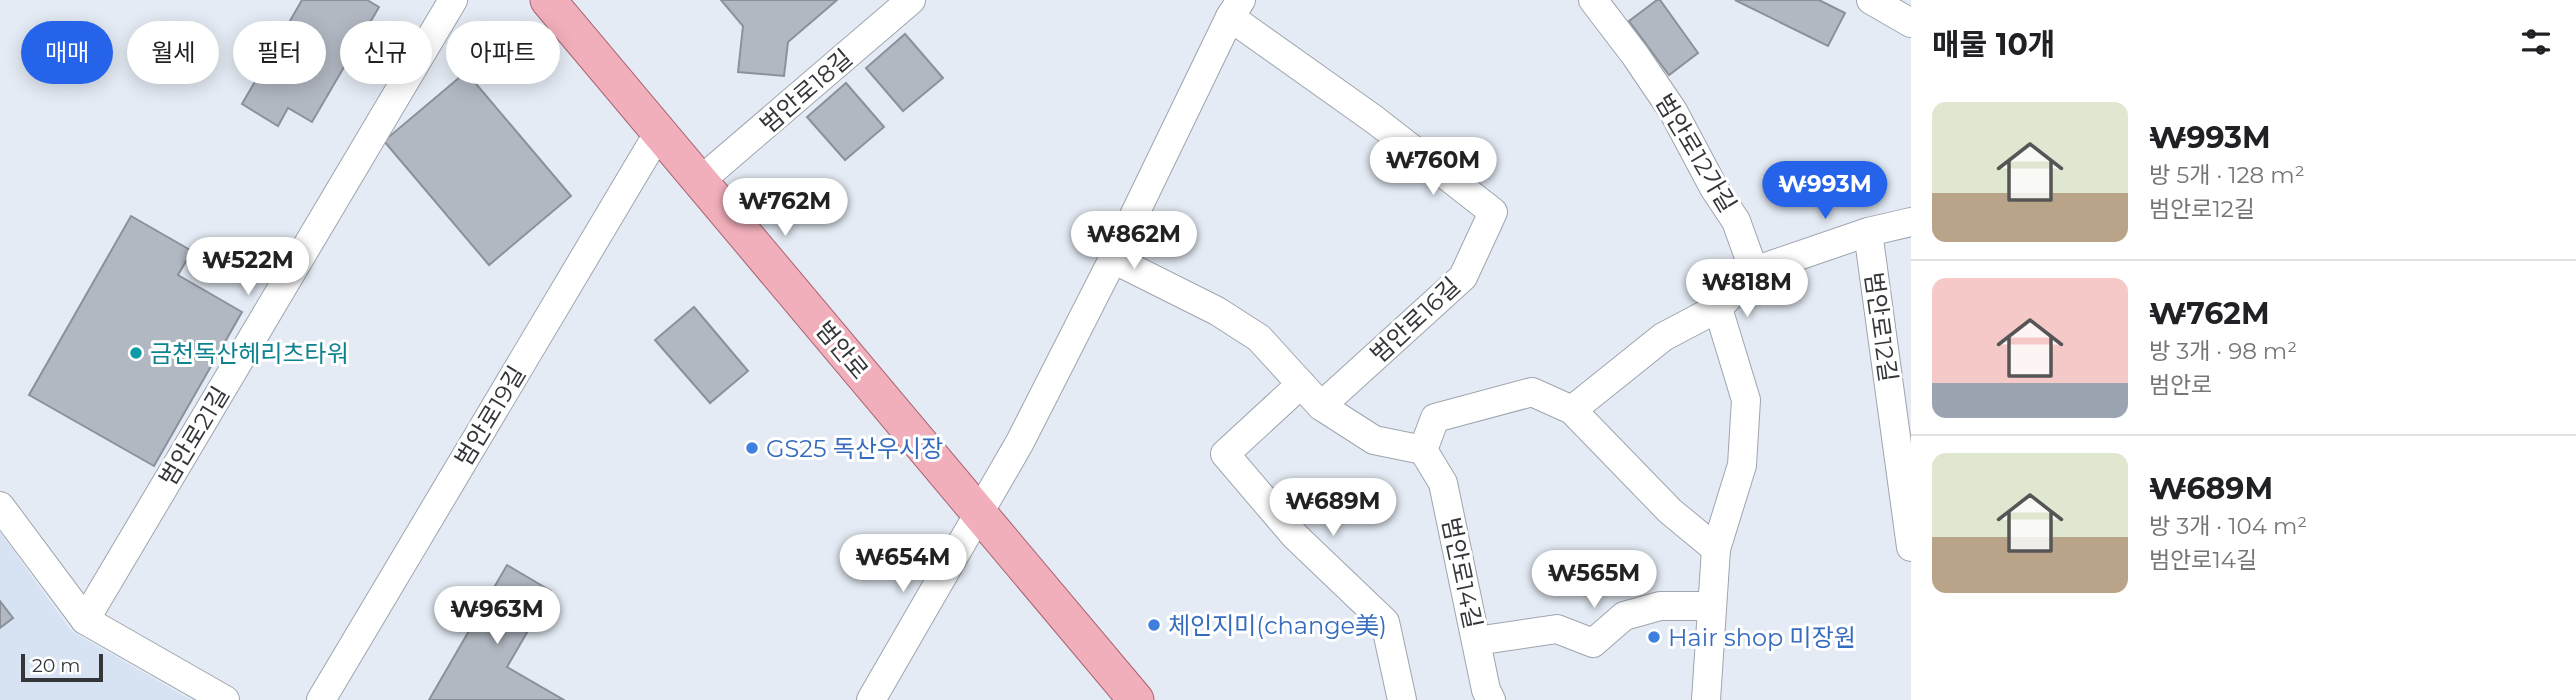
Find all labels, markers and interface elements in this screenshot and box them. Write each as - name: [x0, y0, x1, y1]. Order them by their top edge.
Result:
- chip: 매매: [21, 21, 113, 84]
- chip: 월세: [127, 21, 219, 84]
- chip: 필터: [233, 21, 326, 84]
- chip: 신규: [340, 21, 432, 84]
- chip: 아파트: [446, 21, 560, 84]
- icon: filters: [2517, 23, 2555, 61]
- text: 매물 10개: [1932, 26, 2055, 63]
- street label: 범안로18길: [754, 43, 858, 139]
- street label: 범안로12가길: [1649, 89, 1743, 217]
- text: ₩993M: [2149, 119, 2271, 156]
- icon: home: [1988, 130, 2072, 214]
- pin: ₩760M: [1384, 138, 1482, 197]
- text: ₩760M: [1386, 146, 1480, 174]
- text: 방 5개 · 128 m²: [2149, 161, 2305, 189]
- pin: ₩993M: [1776, 162, 1874, 221]
- text: ₩993M: [1778, 170, 1872, 198]
- pin: ₩762M: [736, 178, 834, 238]
- text: ₩762M: [739, 187, 831, 215]
- text: 범안로12길: [2149, 195, 2255, 223]
- pin: ₩862M: [1085, 212, 1183, 271]
- text: ₩862M: [1087, 220, 1181, 248]
- pin: ₩522M: [199, 238, 297, 297]
- text: ₩522M: [202, 246, 294, 274]
- pin: ₩818M: [1698, 260, 1796, 319]
- text: ₩818M: [1702, 268, 1792, 296]
- street label: 범안로12길: [1859, 270, 1903, 384]
- street label: 범안로16길: [1364, 271, 1466, 369]
- text: ₩762M: [2149, 295, 2270, 332]
- icon: home: [1988, 306, 2072, 390]
- street label: 범안로: [810, 315, 874, 385]
- text: 방 3개 · 98 m²: [2149, 337, 2297, 365]
- place label: 금천독산헤리츠타워: [150, 339, 349, 368]
- marker: 금천독산헤리츠타워: [128, 345, 144, 361]
- street label: 범안로19길: [449, 361, 531, 471]
- text: 범안로: [2149, 371, 2212, 399]
- street label: 범안로21길: [153, 381, 235, 491]
- place label: GS25 독산우시장: [766, 434, 943, 463]
- marker: GS25 독산우시장: [744, 440, 760, 456]
- text: ₩689M: [2149, 470, 2273, 507]
- pin: ₩689M: [1284, 478, 1382, 538]
- icon: home: [1988, 481, 2072, 565]
- text: ₩689M: [1285, 487, 1381, 515]
- text: 방 3개 · 104 m²: [2149, 512, 2307, 540]
- street label: 범안로14길: [1436, 515, 1488, 631]
- pin: ₩654M: [854, 534, 952, 594]
- text: ₩654M: [856, 543, 950, 571]
- text: 범안로14길: [2149, 546, 2257, 574]
- pin: ₩565M: [1545, 550, 1643, 610]
- text: ₩565M: [1548, 559, 1640, 587]
- pin: ₩963M: [448, 586, 546, 646]
- text: ₩963M: [450, 595, 544, 623]
- place label: 체인지미(change美): [1168, 611, 1387, 640]
- marker: 체인지미(change美): [1146, 617, 1162, 633]
- place label: Hair shop 미장원: [1668, 623, 1856, 652]
- marker: Hair shop 미장원: [1646, 629, 1662, 645]
- scale bar: [21, 651, 103, 683]
- text: 20 m: [32, 654, 80, 677]

